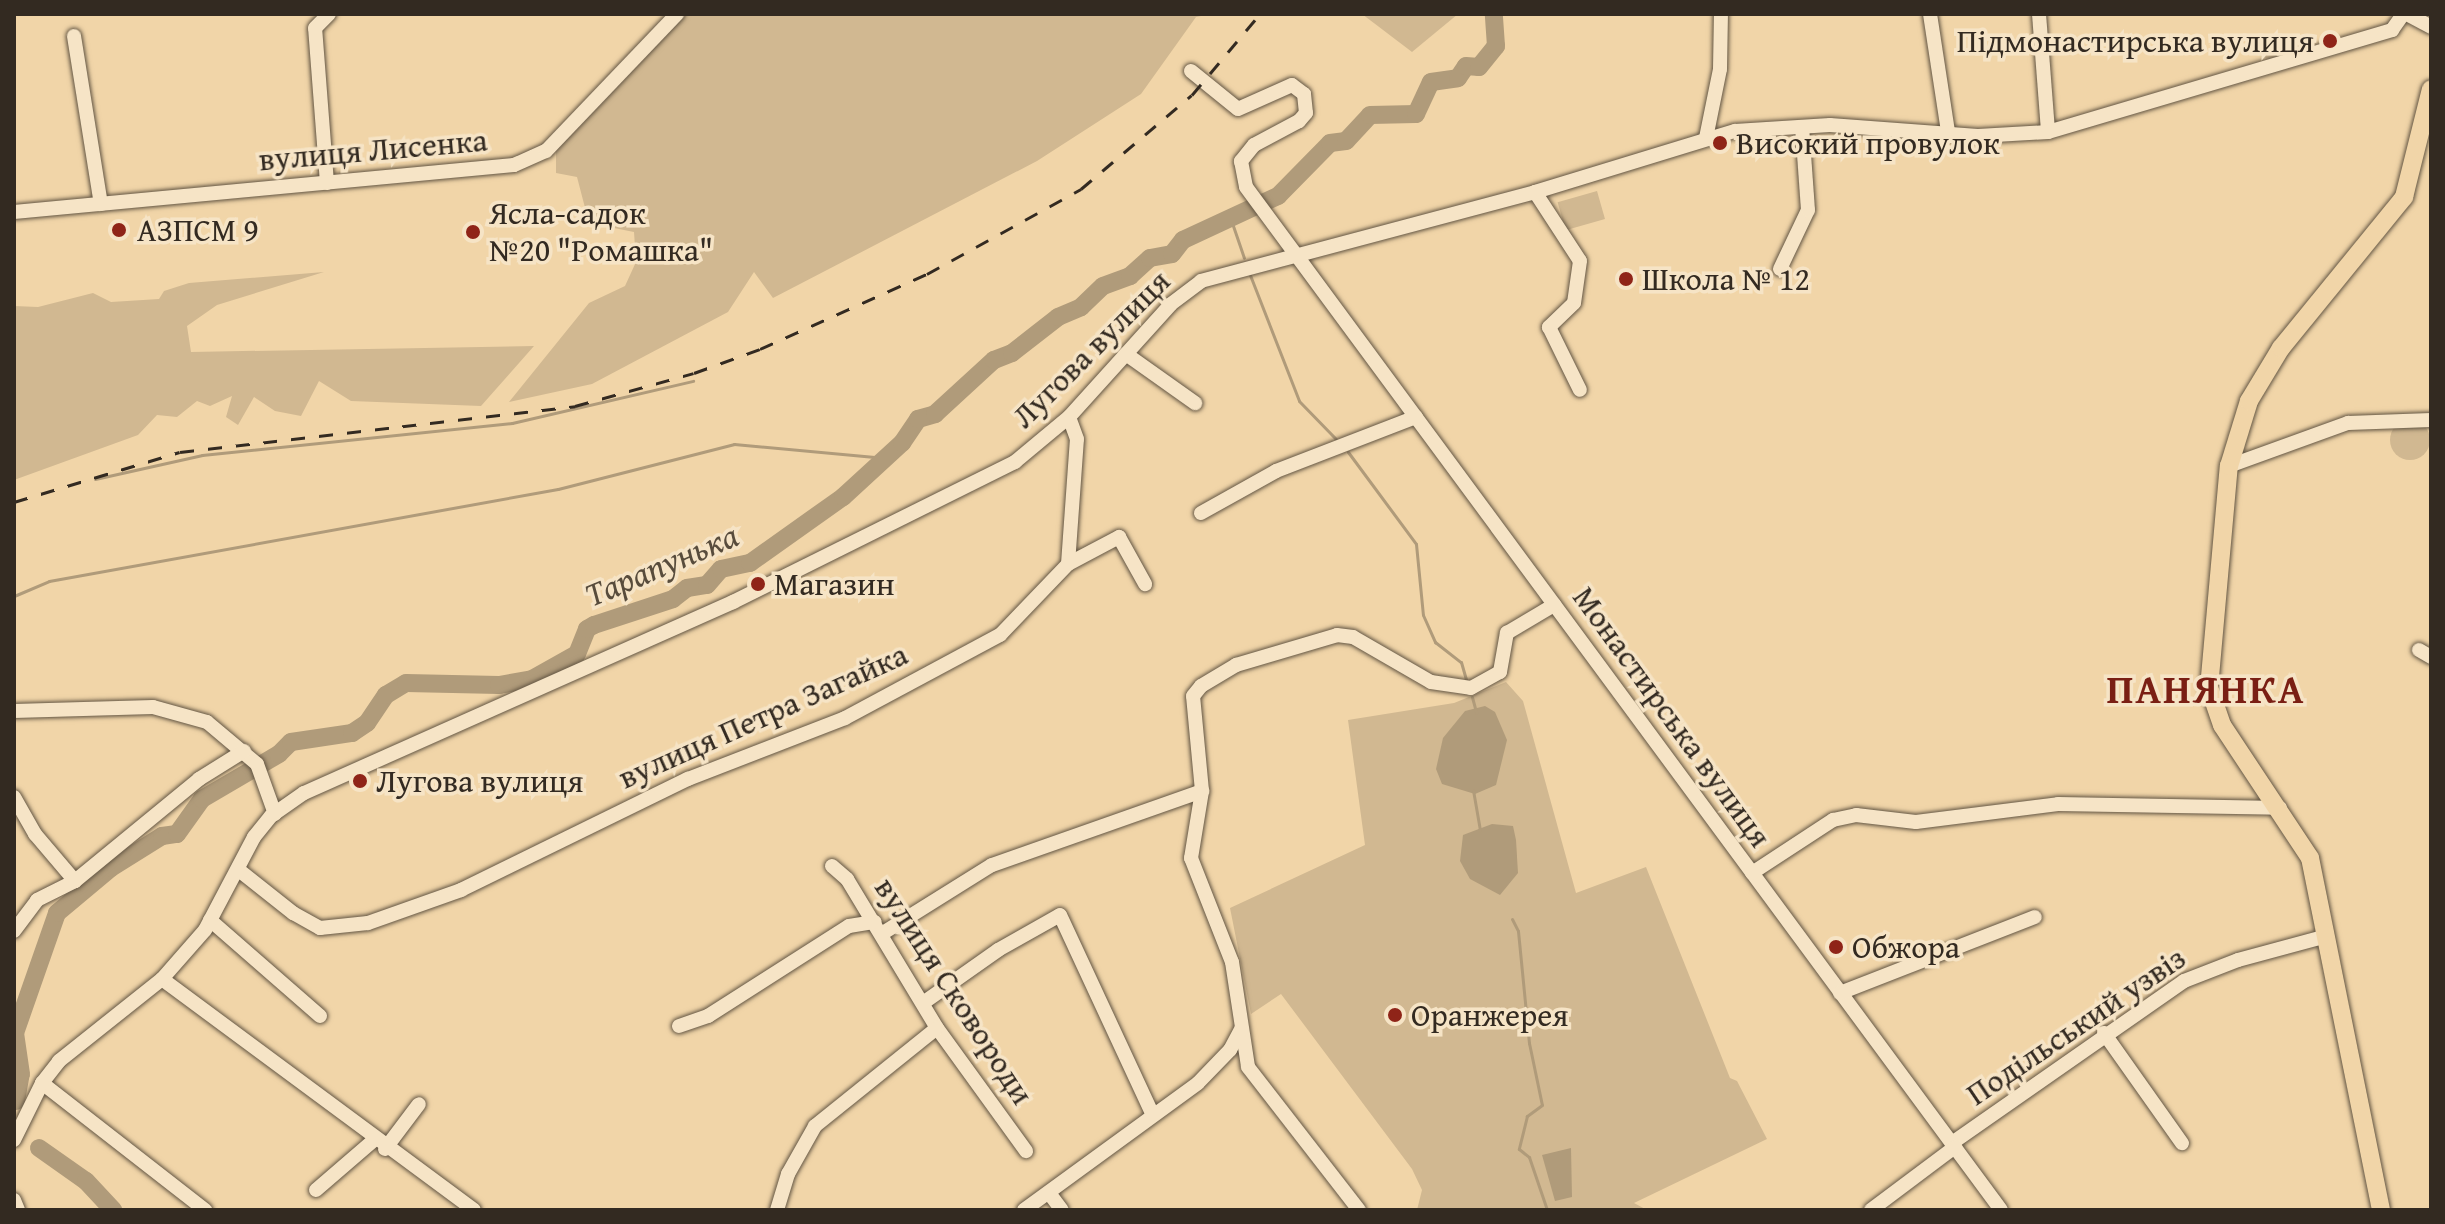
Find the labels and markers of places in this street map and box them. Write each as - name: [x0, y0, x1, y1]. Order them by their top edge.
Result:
- place label: Підмонастирська вулиця: [1957, 22, 2314, 60]
- marker: Підмонастирська вулиця: [2321, 32, 2339, 50]
- place label: Високий провулок: [1736, 124, 2000, 162]
- marker: Високий провулок: [1711, 134, 1729, 152]
- place label: Ясла-садок №20 "Ромашка": [489, 195, 713, 270]
- place label: АЗПСМ 9: [137, 211, 259, 249]
- marker: АЗПСМ 9: [108, 219, 130, 241]
- marker: Ясла-садок №20 "Ромашка": [464, 223, 482, 241]
- place label: Школа № 12: [1642, 260, 1810, 298]
- marker: Школа № 12: [1617, 270, 1635, 288]
- place label: Магазин: [774, 565, 895, 603]
- marker: Магазин: [749, 575, 767, 593]
- place label: Лугова вулиця: [376, 762, 583, 800]
- marker: Лугова вулиця: [351, 772, 369, 790]
- place label: Обжора: [1852, 928, 1960, 966]
- marker: Обжора: [1827, 938, 1845, 956]
- place label: Оранжерея: [1411, 996, 1568, 1034]
- marker: Оранжерея: [1386, 1006, 1404, 1024]

